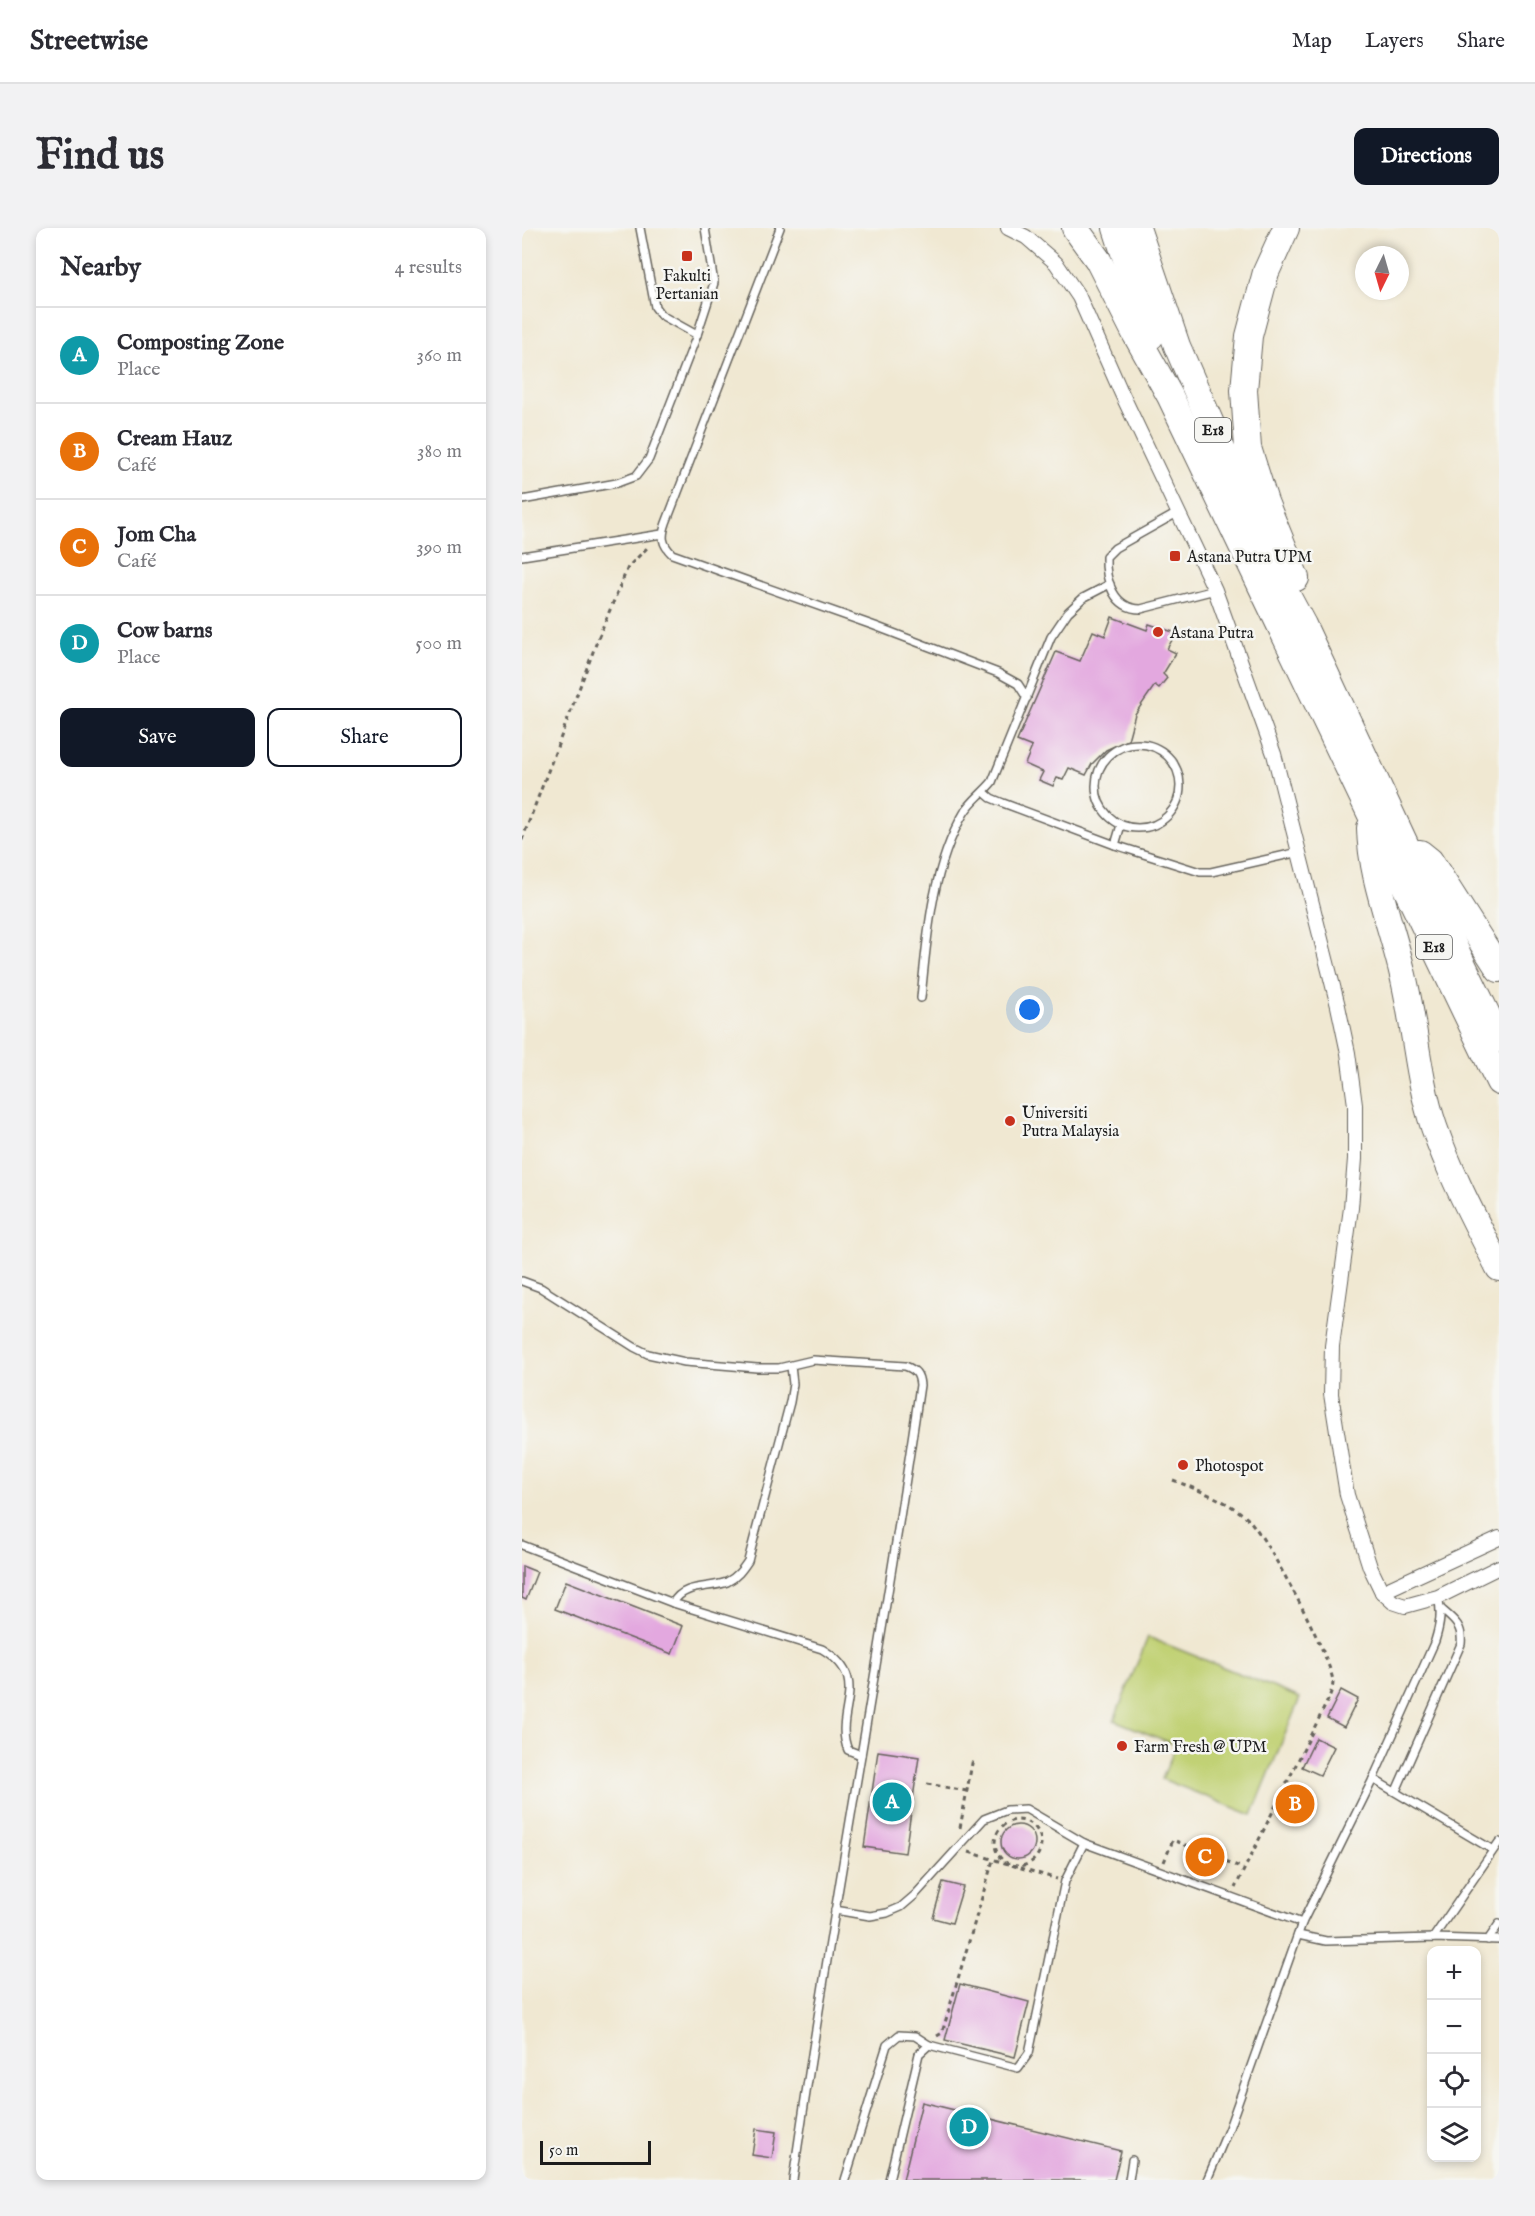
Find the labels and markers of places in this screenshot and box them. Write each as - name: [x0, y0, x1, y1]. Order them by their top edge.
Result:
- marker: Fakulti Pertanian: [680, 249, 694, 263]
- place label: Fakulti Pertanian: [656, 267, 719, 305]
- place label: Astana Putra UPM: [1186, 548, 1312, 568]
- marker: Astana Putra UPM: [1168, 549, 1182, 563]
- place label: Astana Putra: [1169, 624, 1254, 644]
- marker: Astana Putra: [1151, 625, 1165, 639]
- place label: Universiti Putra Malaysia: [1022, 1104, 1119, 1142]
- marker: Universiti Putra Malaysia: [1003, 1114, 1017, 1128]
- place label: Photospot: [1195, 1457, 1264, 1477]
- marker: Photospot: [1176, 1458, 1190, 1472]
- place label: Farm Fresh @ UPM: [1134, 1738, 1267, 1758]
- marker: Farm Fresh @ UPM: [1115, 1739, 1129, 1753]
- pin: A: [872, 1780, 911, 1824]
- pin: B: [1276, 1782, 1314, 1826]
- pin: C: [1186, 1834, 1224, 1880]
- pin: D: [950, 2104, 988, 2150]

